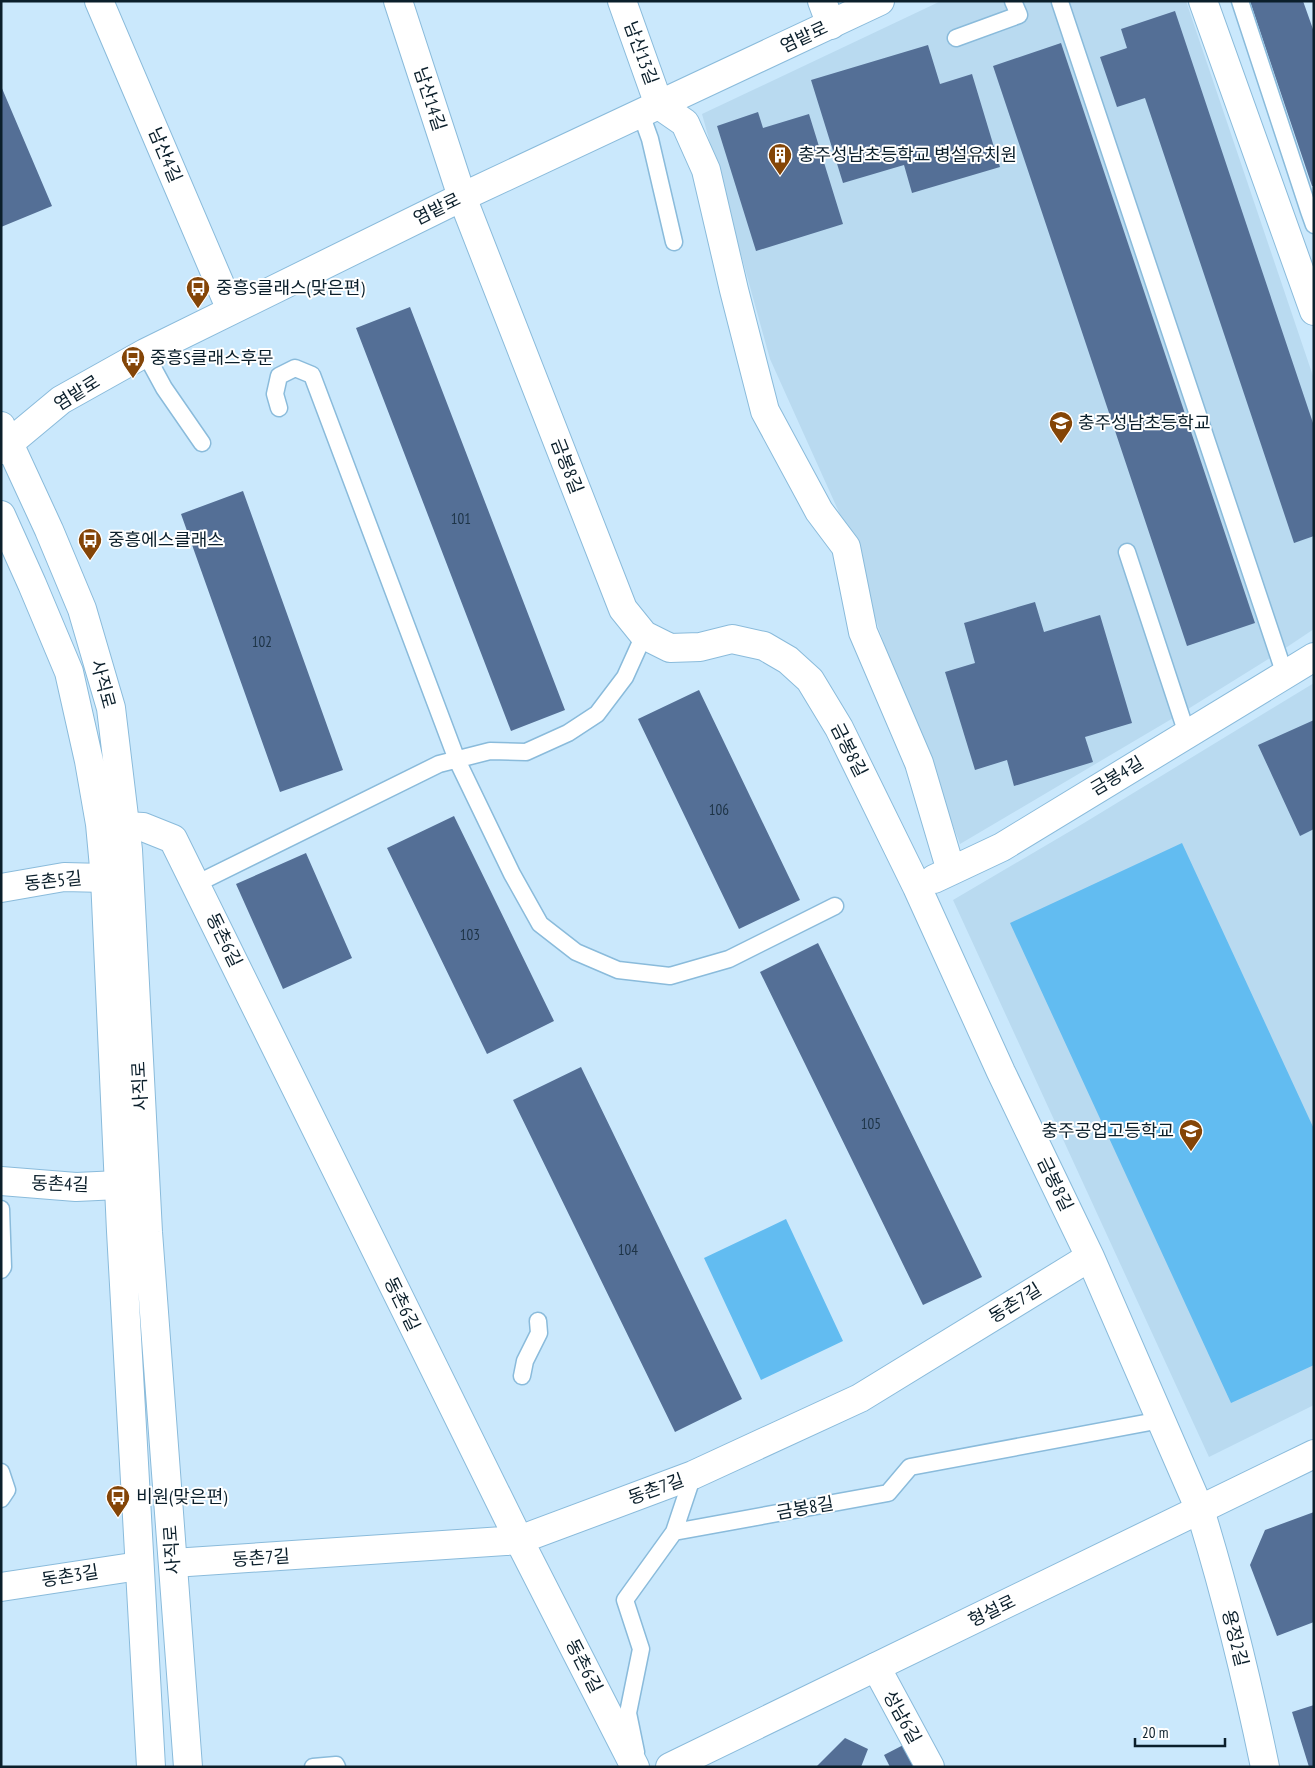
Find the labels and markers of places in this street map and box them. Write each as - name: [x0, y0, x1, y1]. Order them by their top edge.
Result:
- building icon: 충주성남초등학교 병설유치원: [767, 142, 793, 176]
- place label: 충주성남초등학교 병설유치원: [798, 143, 1017, 166]
- bus stop icon: 중흥S클래스(맞은편): [185, 275, 211, 309]
- place label: 중흥S클래스(맞은편): [216, 276, 365, 299]
- bus stop icon: 중흥S클래스후문: [120, 345, 146, 379]
- place label: 중흥S클래스후문: [150, 346, 274, 369]
- school or university icon: 충주성남초등학교: [1048, 410, 1074, 444]
- place label: 충주성남초등학교: [1078, 411, 1210, 434]
- bus stop icon: 중흥에스클래스: [77, 527, 103, 561]
- place label: 중흥에스클래스: [108, 528, 224, 551]
- school or university icon: 충주공업고등학교: [1178, 1118, 1204, 1152]
- place label: 충주공업고등학교: [1042, 1119, 1174, 1142]
- bus stop icon: 비원(맞은편): [105, 1484, 131, 1518]
- place label: 비원(맞은편): [136, 1485, 228, 1508]

